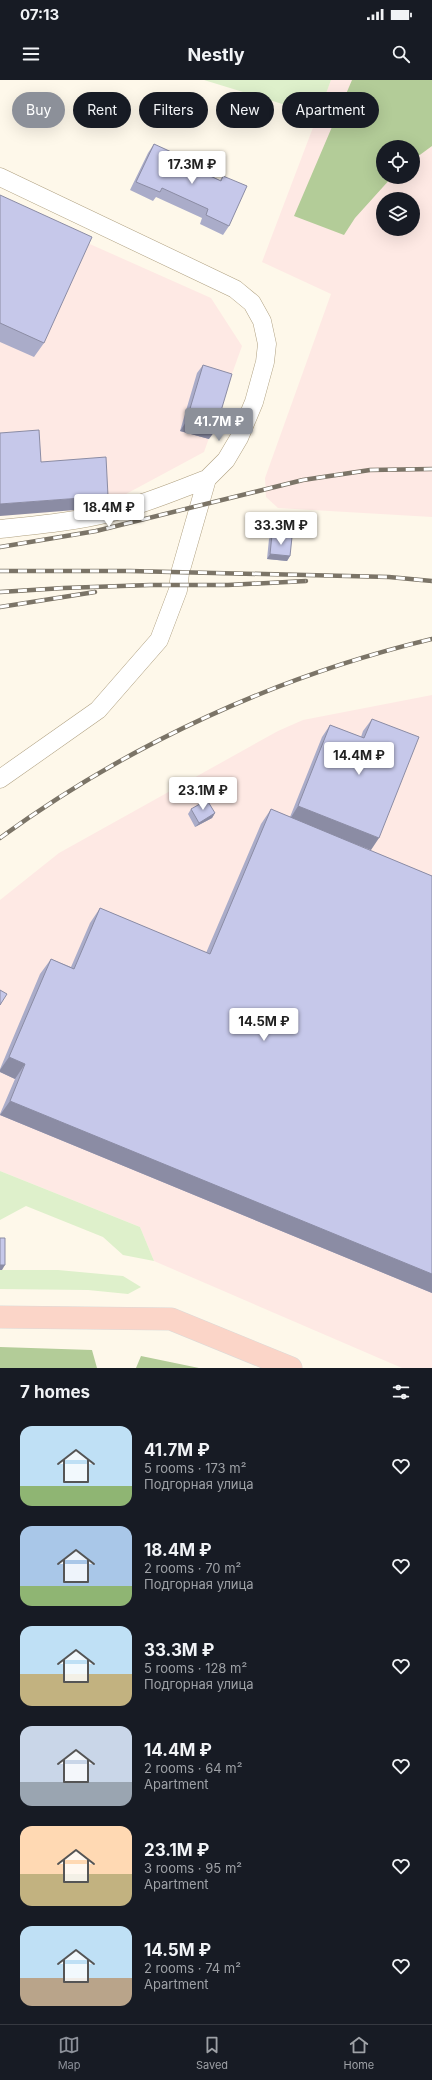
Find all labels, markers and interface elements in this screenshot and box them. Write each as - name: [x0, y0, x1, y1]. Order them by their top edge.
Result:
- text: 07:13: [20, 5, 59, 24]
- icon: menu: [20, 43, 42, 65]
- icon: search: [390, 43, 412, 65]
- text: Nestly: [187, 44, 245, 65]
- chip: Buy: [12, 92, 65, 128]
- chip: Rent: [73, 92, 131, 128]
- chip: Filters: [139, 92, 208, 128]
- chip: New: [216, 92, 274, 128]
- chip: Apartment: [282, 92, 379, 128]
- map controls: [376, 140, 420, 236]
- button: locate: [376, 140, 420, 184]
- pin: 17.3M ₽: [155, 151, 229, 185]
- text: 17.3M ₽: [168, 156, 216, 172]
- button: layers: [376, 192, 420, 236]
- pin: 41.7M ₽: [182, 408, 256, 442]
- text: 41.7M ₽: [194, 413, 244, 429]
- pin: 18.4M ₽: [72, 494, 146, 528]
- text: 18.4M ₽: [83, 499, 135, 515]
- pin: 33.3M ₽: [244, 512, 318, 546]
- text: 33.3M ₽: [254, 517, 308, 533]
- pin: 14.4M ₽: [322, 742, 396, 776]
- text: 14.4M ₽: [333, 747, 385, 763]
- pin: 23.1M ₽: [166, 777, 240, 811]
- text: 23.1M ₽: [178, 782, 228, 798]
- pin: 14.5M ₽: [227, 1008, 301, 1042]
- text: 14.5M ₽: [238, 1013, 290, 1029]
- icon: filters: [390, 1381, 412, 1403]
- text: 7 homes: [20, 1382, 90, 1402]
- text: 41.7M ₽: [144, 1440, 210, 1460]
- icon: home: [52, 1442, 100, 1490]
- icon: heart: [390, 1455, 412, 1477]
- text: 5 rooms · 173 m²: [144, 1460, 246, 1476]
- text: Подгорная улица: [144, 1476, 254, 1492]
- text: 18.4M ₽: [144, 1540, 212, 1560]
- icon: home: [52, 1542, 100, 1590]
- icon: heart: [390, 1555, 412, 1577]
- text: 2 rooms · 70 m²: [144, 1560, 241, 1576]
- text: Подгорная улица: [144, 1576, 254, 1592]
- text: 33.3M ₽: [144, 1640, 214, 1660]
- icon: home: [52, 1642, 100, 1690]
- icon: heart: [390, 1655, 412, 1677]
- text: 5 rooms · 128 m²: [144, 1660, 247, 1676]
- text: Подгорная улица: [144, 1676, 254, 1692]
- text: 14.4M ₽: [144, 1740, 212, 1760]
- icon: home: [52, 1742, 100, 1790]
- icon: heart: [390, 1755, 412, 1777]
- text: 2 rooms · 64 m²: [144, 1760, 242, 1776]
- text: Apartment: [144, 1776, 209, 1792]
- text: 23.1M ₽: [144, 1840, 209, 1860]
- icon: home: [52, 1842, 100, 1890]
- icon: heart: [390, 1855, 412, 1877]
- text: 3 rooms · 95 m²: [144, 1860, 242, 1876]
- text: Apartment: [144, 1876, 209, 1892]
- text: 14.5M ₽: [144, 1940, 211, 1960]
- icon: home: [52, 1942, 100, 1990]
- icon: heart: [390, 1955, 412, 1977]
- text: 2 rooms · 74 m²: [144, 1960, 241, 1976]
- text: Apartment: [144, 1976, 209, 1992]
- tab: Map: [58, 2034, 81, 2072]
- tab: Saved: [196, 2034, 228, 2072]
- tab: Home: [343, 2034, 374, 2072]

